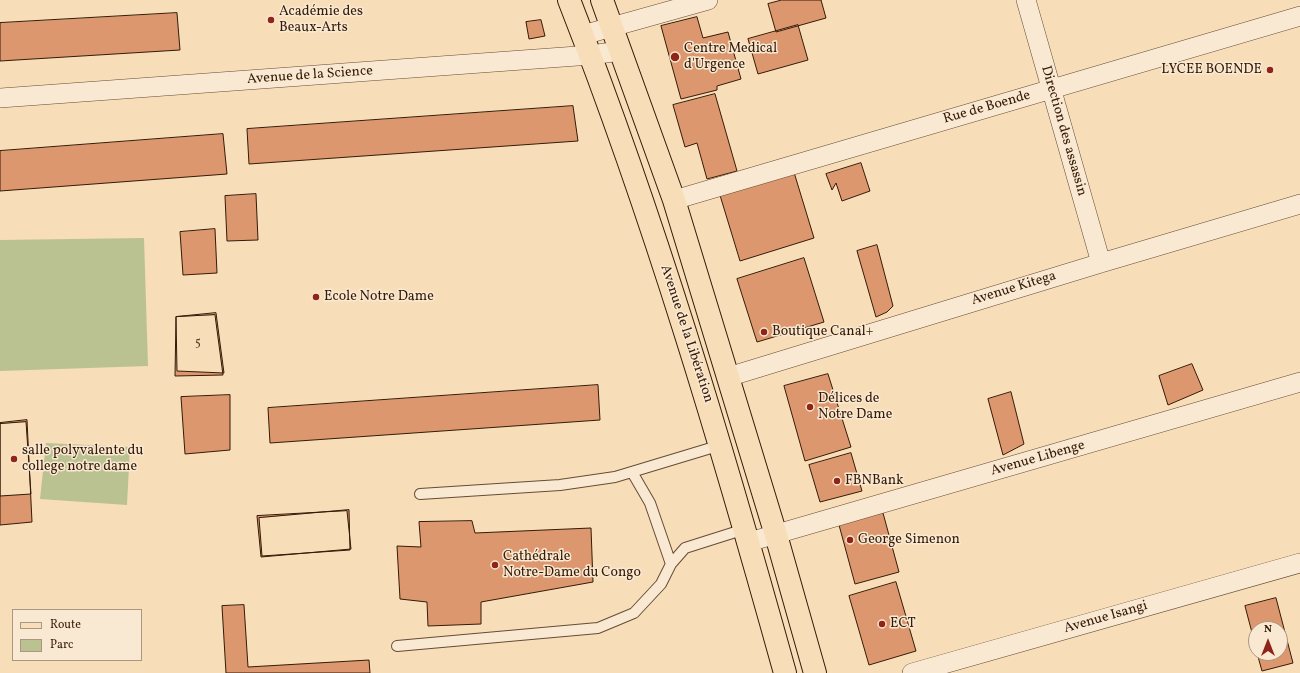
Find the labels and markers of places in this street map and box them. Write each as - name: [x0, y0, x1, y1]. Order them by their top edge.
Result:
- place label: Académie des Beaux-Arts: [279, 4, 363, 36]
- marker: Académie des Beaux-Arts: [266, 15, 276, 25]
- place label: Centre Medical d'Urgence: [684, 41, 777, 74]
- marker: Centre Medical d'Urgence: [669, 51, 681, 63]
- place label: LYCEE BOENDE: [1161, 62, 1262, 78]
- marker: LYCEE BOENDE: [1265, 65, 1275, 75]
- place label: Ecole Notre Dame: [324, 289, 434, 305]
- marker: Ecole Notre Dame: [311, 292, 321, 302]
- place label: Boutique Canal+: [772, 324, 873, 340]
- marker: Boutique Canal+: [759, 327, 769, 337]
- place label: Délices de Notre Dame: [818, 391, 892, 424]
- marker: Délices de Notre Dame: [805, 402, 815, 412]
- place label: salle polyvalente du college notre dame: [22, 443, 143, 476]
- marker: salle polyvalente du college notre dame: [9, 454, 19, 464]
- place label: FBNBank: [845, 473, 904, 489]
- marker: FBNBank: [832, 476, 842, 486]
- place label: George Simenon: [858, 532, 960, 548]
- marker: George Simenon: [845, 535, 855, 545]
- place label: Cathédrale Notre-Dame du Congo: [503, 549, 641, 582]
- marker: Cathédrale Notre-Dame du Congo: [490, 560, 500, 570]
- place label: ECT: [890, 616, 916, 632]
- marker: ECT: [877, 619, 887, 629]

